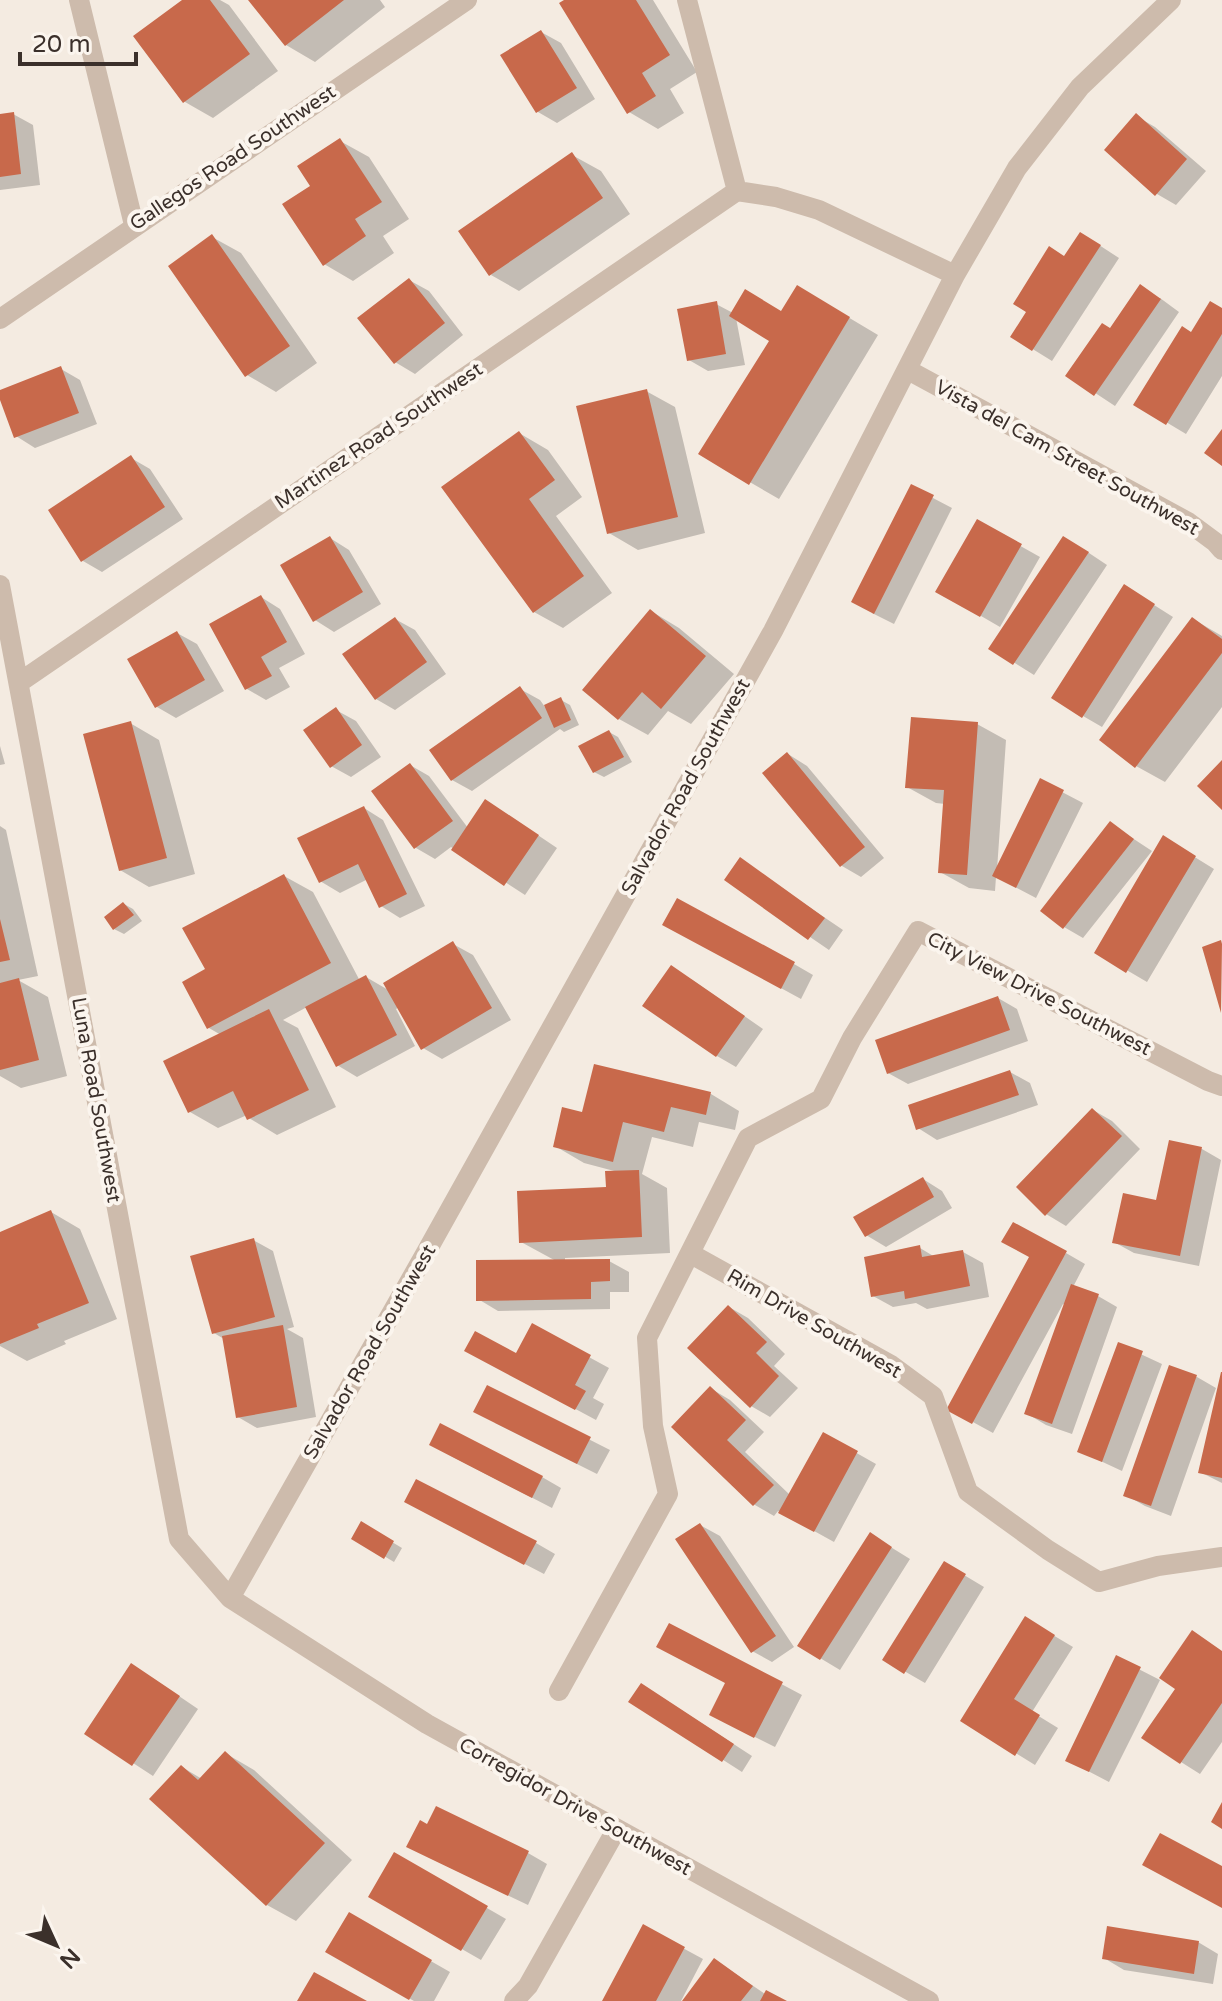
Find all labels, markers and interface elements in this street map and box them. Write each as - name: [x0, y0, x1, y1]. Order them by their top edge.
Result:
- scale bar: [20, 16, 136, 66]
- text: 20 m: [32, 30, 90, 59]
- street label: Gallegos Road Southwest: [125, 80, 341, 236]
- street label: Martinez Road Southwest: [271, 357, 488, 515]
- street label: Vista del Cam Street Southwest: [931, 375, 1203, 541]
- street label: Salvador Road Southwest: [616, 674, 756, 899]
- street label: City View Drive Southwest: [923, 927, 1155, 1061]
- street label: Luna Road Southwest: [66, 995, 126, 1205]
- street label: Salvador Road Southwest: [299, 1240, 442, 1464]
- street label: Rim Drive Southwest: [722, 1264, 906, 1384]
- street label: Corregidor Drive Southwest: [454, 1733, 696, 1881]
- north arrow: [16, 1905, 96, 1985]
- text: N: [54, 1943, 85, 1974]

